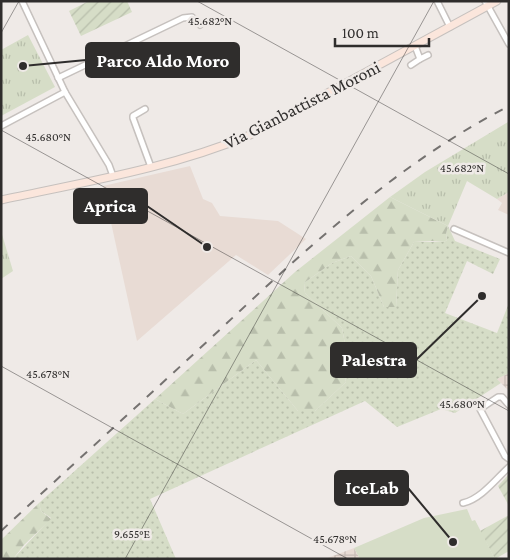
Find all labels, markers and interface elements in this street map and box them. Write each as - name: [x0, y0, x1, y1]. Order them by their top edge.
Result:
- text: 45.682°N: [188, 14, 232, 28]
- scale bar: [335, 15, 429, 47]
- text: 100 m: [342, 25, 379, 41]
- callout: Parco Aldo Moro: [86, 43, 239, 77]
- text: Parco Aldo Moro: [97, 50, 230, 71]
- street label: Via Gianbattista Moroni: [221, 57, 384, 153]
- text: 45.680°N: [25, 130, 71, 144]
- text: 45.682°N: [440, 161, 484, 175]
- callout: Aprica: [74, 189, 147, 223]
- text: Aprica: [83, 195, 137, 216]
- callout: Palestra: [331, 343, 416, 377]
- text: Palestra: [342, 349, 407, 370]
- text: 45.678°N: [26, 367, 70, 381]
- text: 45.680°N: [439, 397, 485, 411]
- callout: IceLab: [335, 471, 408, 505]
- text: IceLab: [345, 477, 399, 498]
- text: 9.655°E: [114, 527, 151, 541]
- text: 45.678°N: [313, 532, 357, 546]

